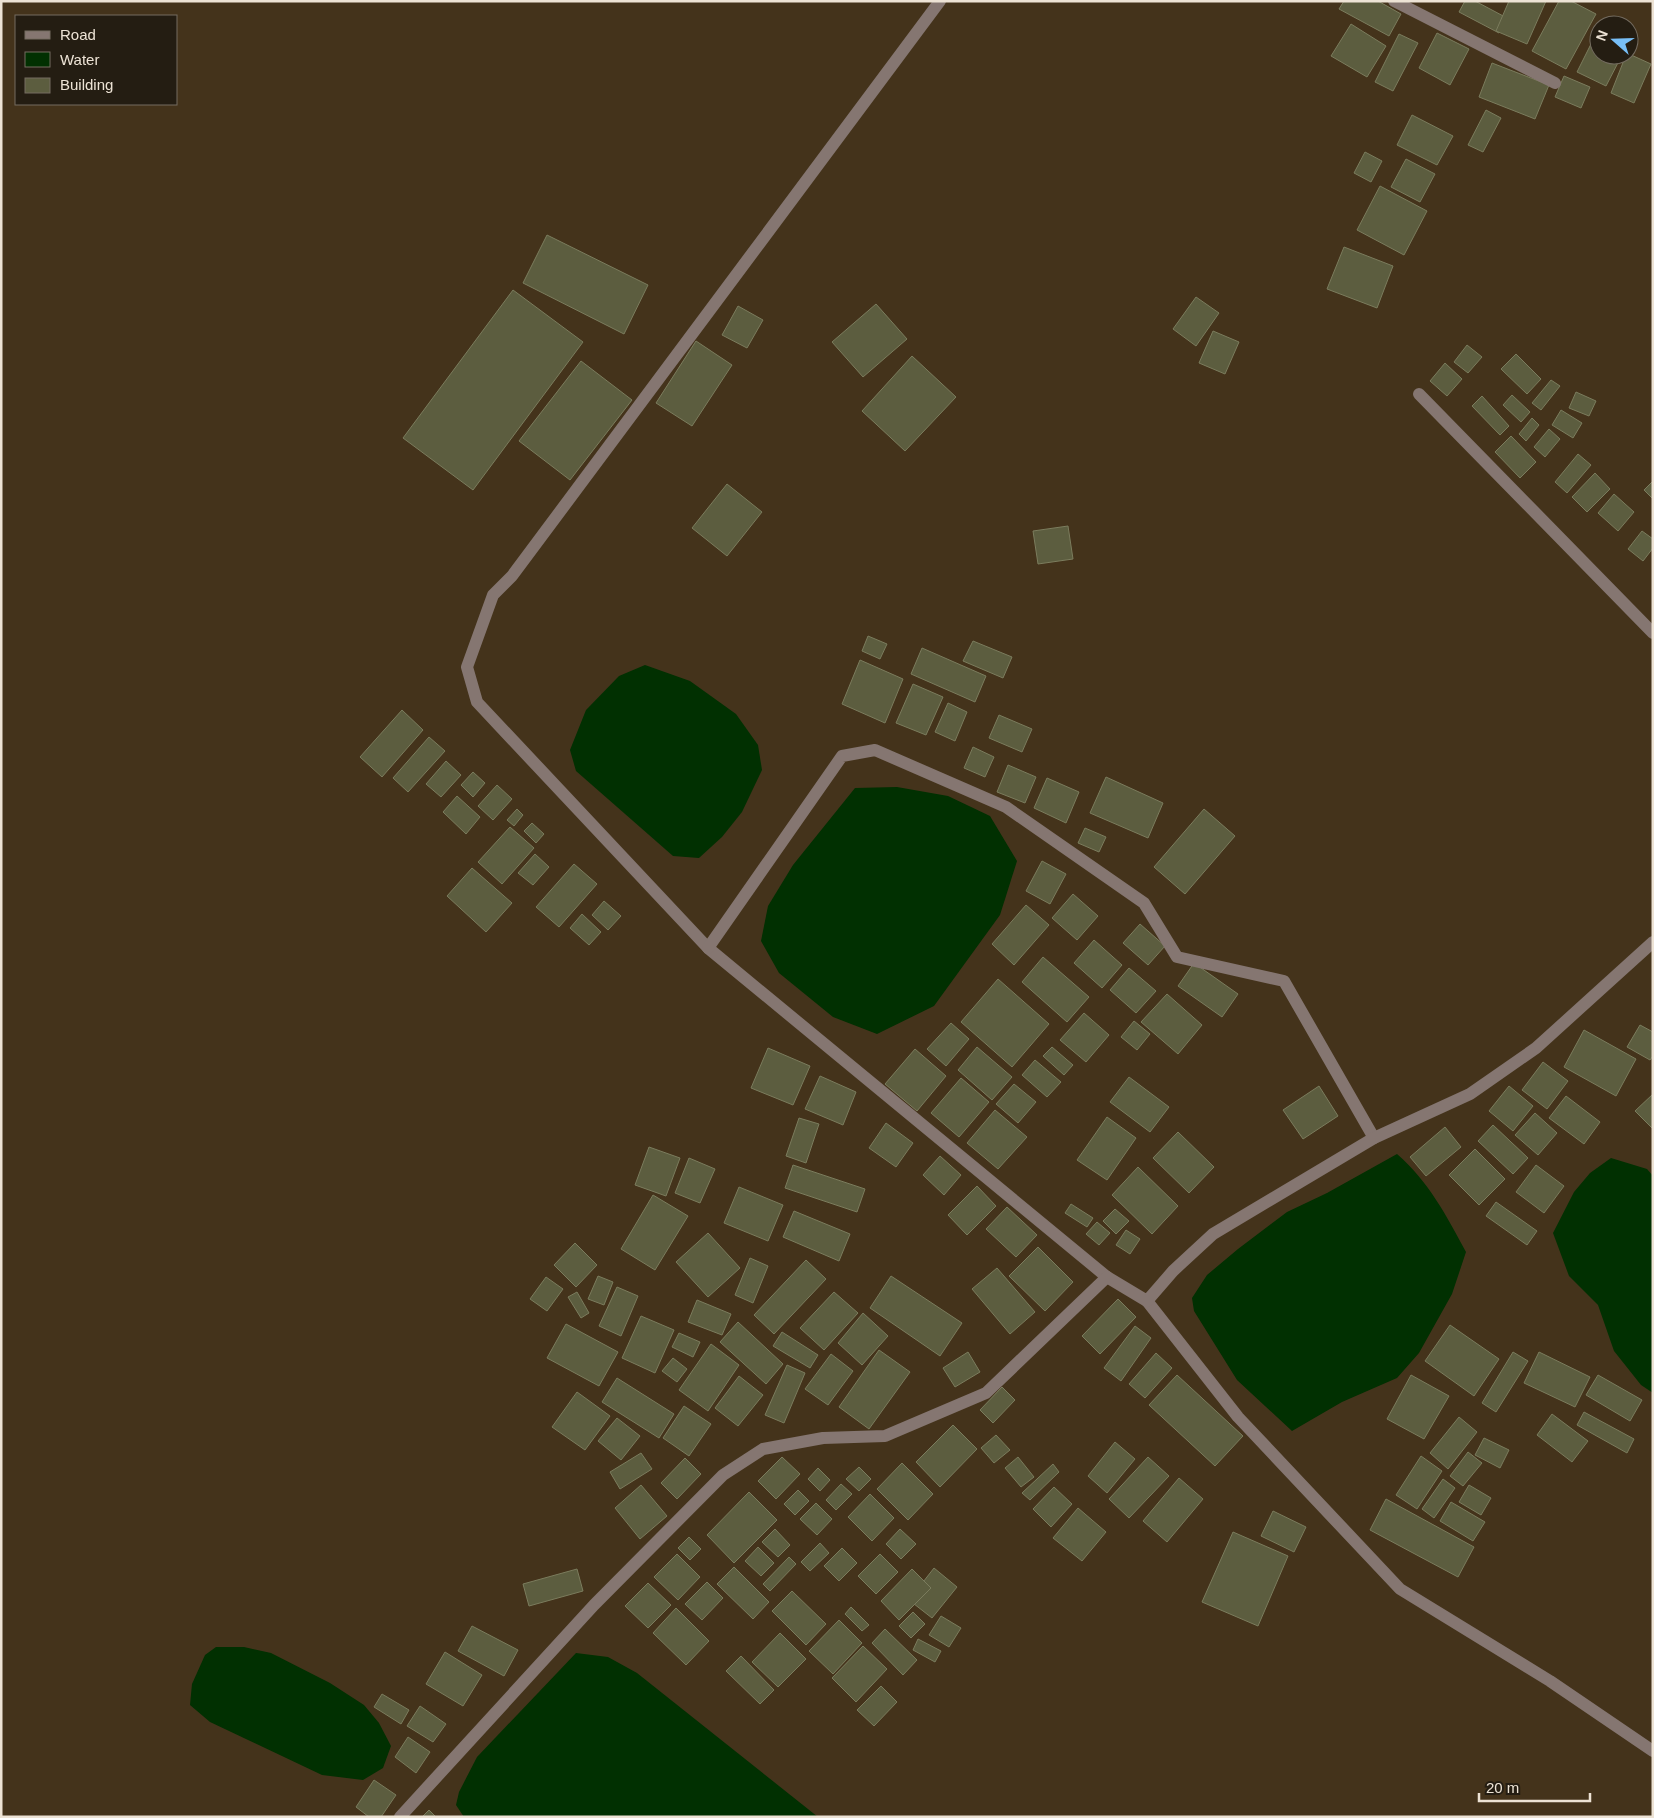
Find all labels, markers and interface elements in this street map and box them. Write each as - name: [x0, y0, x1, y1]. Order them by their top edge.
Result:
- legend: [15, 15, 178, 105]
- north arrow: [1589, 15, 1639, 65]
- text: Road: [60, 26, 96, 43]
- text: N: [1593, 28, 1611, 43]
- text: Water: [60, 51, 99, 68]
- text: Building: [60, 76, 113, 93]
- scale bar: [1479, 1770, 1590, 1802]
- text: 20 m: [1486, 1779, 1519, 1796]

